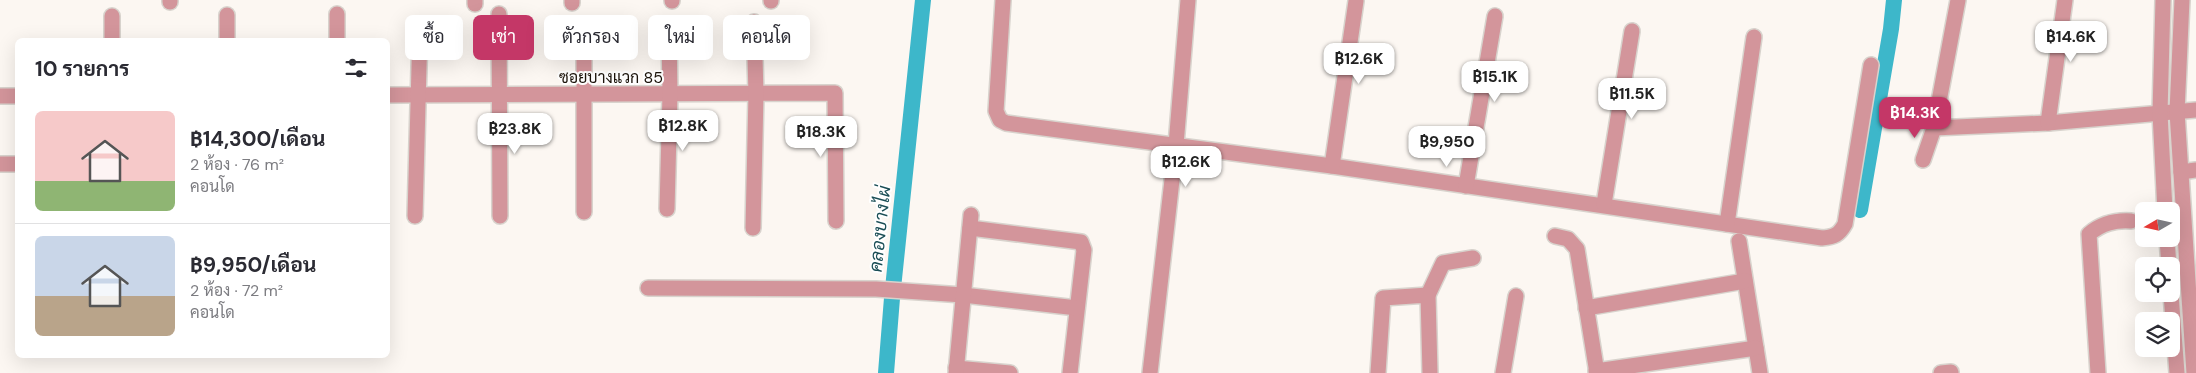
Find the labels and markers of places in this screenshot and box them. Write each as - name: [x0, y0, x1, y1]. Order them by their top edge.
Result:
- pin: ฿14.6K: [2030, 20, 2112, 63]
- pin: ฿12.6K: [1318, 42, 1400, 85]
- pin: ฿15.1K: [1454, 61, 1536, 103]
- pin: ฿11.5K: [1591, 78, 1673, 120]
- pin: ฿14.3K: [1874, 96, 1956, 139]
- pin: ฿12.8K: [642, 110, 724, 152]
- pin: ฿23.8K: [474, 112, 556, 155]
- pin: ฿18.3K: [780, 116, 862, 158]
- pin: ฿9,950: [1406, 126, 1488, 168]
- pin: ฿12.6K: [1145, 146, 1227, 188]

